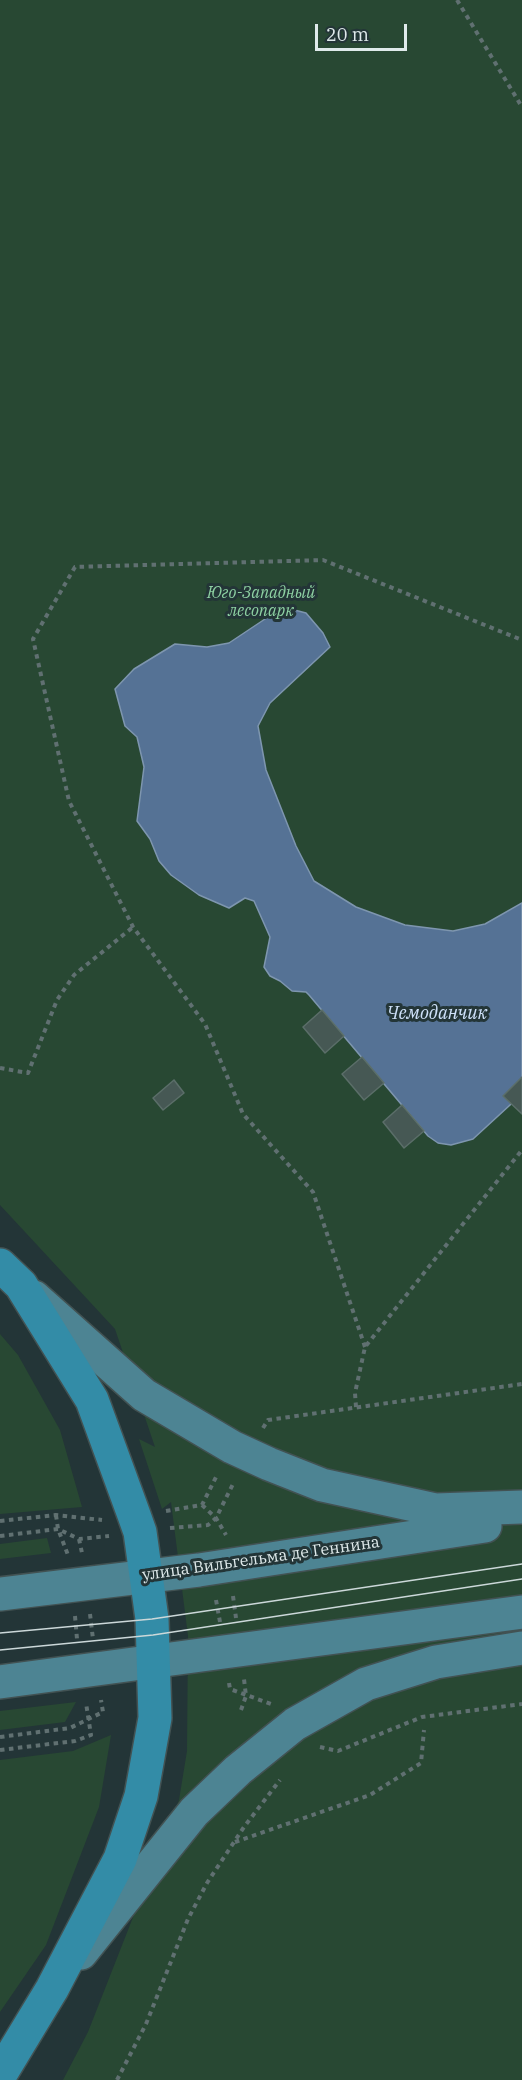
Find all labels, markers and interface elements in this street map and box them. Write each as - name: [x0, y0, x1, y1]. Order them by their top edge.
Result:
- scale bar: [318, 12, 410, 50]
- text: 20 m: [326, 23, 369, 46]
- park label: Юго-Западный лесопарк: [207, 583, 315, 621]
- water label: Чемоданчик: [387, 1003, 487, 1025]
- street label: улица Вильгельма де Геннина: [141, 1533, 381, 1585]

